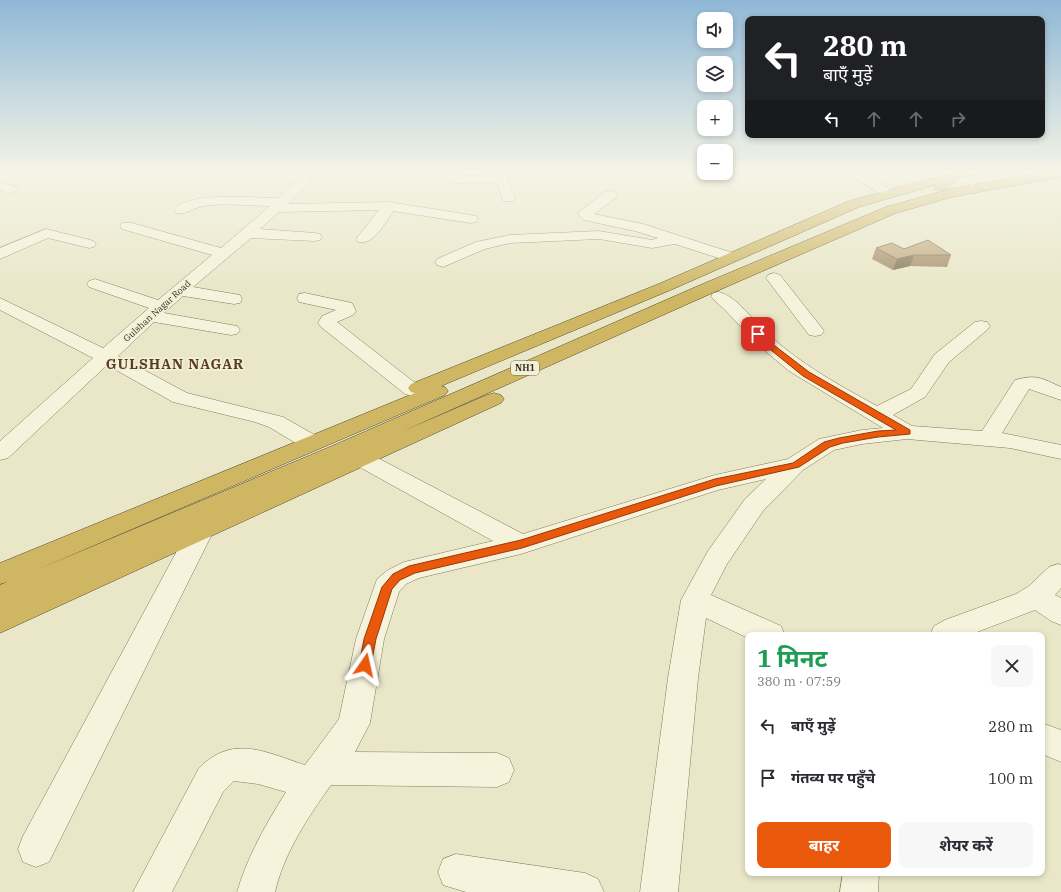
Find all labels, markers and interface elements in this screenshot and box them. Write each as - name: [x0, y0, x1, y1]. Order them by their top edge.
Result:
- map controls: [697, 12, 733, 180]
- button: sound: [697, 12, 733, 48]
- text: 280 m: [823, 27, 907, 64]
- icon: left: [757, 32, 809, 84]
- button: layers: [697, 56, 733, 92]
- text: बाएँ मुड़ें: [823, 63, 872, 86]
- button: +: [697, 100, 733, 136]
- icon: left: [821, 108, 843, 130]
- icon: ahead: [863, 108, 885, 130]
- icon: ahead: [905, 108, 927, 130]
- icon: right: [947, 108, 969, 130]
- button: −: [697, 144, 733, 180]
- street label: Gulshan Nagar Road: [121, 277, 193, 344]
- pin: [741, 317, 775, 351]
- icon: arrive: [747, 323, 769, 345]
- district label: GULSHAN NAGAR: [106, 355, 244, 373]
- road number: NH1: [511, 361, 539, 375]
- text: 1 मिनट: [757, 642, 827, 674]
- position arrow: [344, 644, 386, 686]
- button: close: [991, 645, 1033, 687]
- text: 380 m · 07:59: [757, 673, 841, 690]
- icon: left: [757, 715, 779, 737]
- text: बाएँ मुड़ें: [791, 716, 836, 735]
- text: 280 m: [988, 717, 1033, 736]
- icon: arrive: [757, 767, 779, 789]
- text: गंतव्य पर पहुँचे: [791, 768, 875, 787]
- text: 100 m: [988, 769, 1033, 788]
- button: बाहर: [757, 822, 891, 868]
- button: शेयर करें: [899, 822, 1033, 868]

